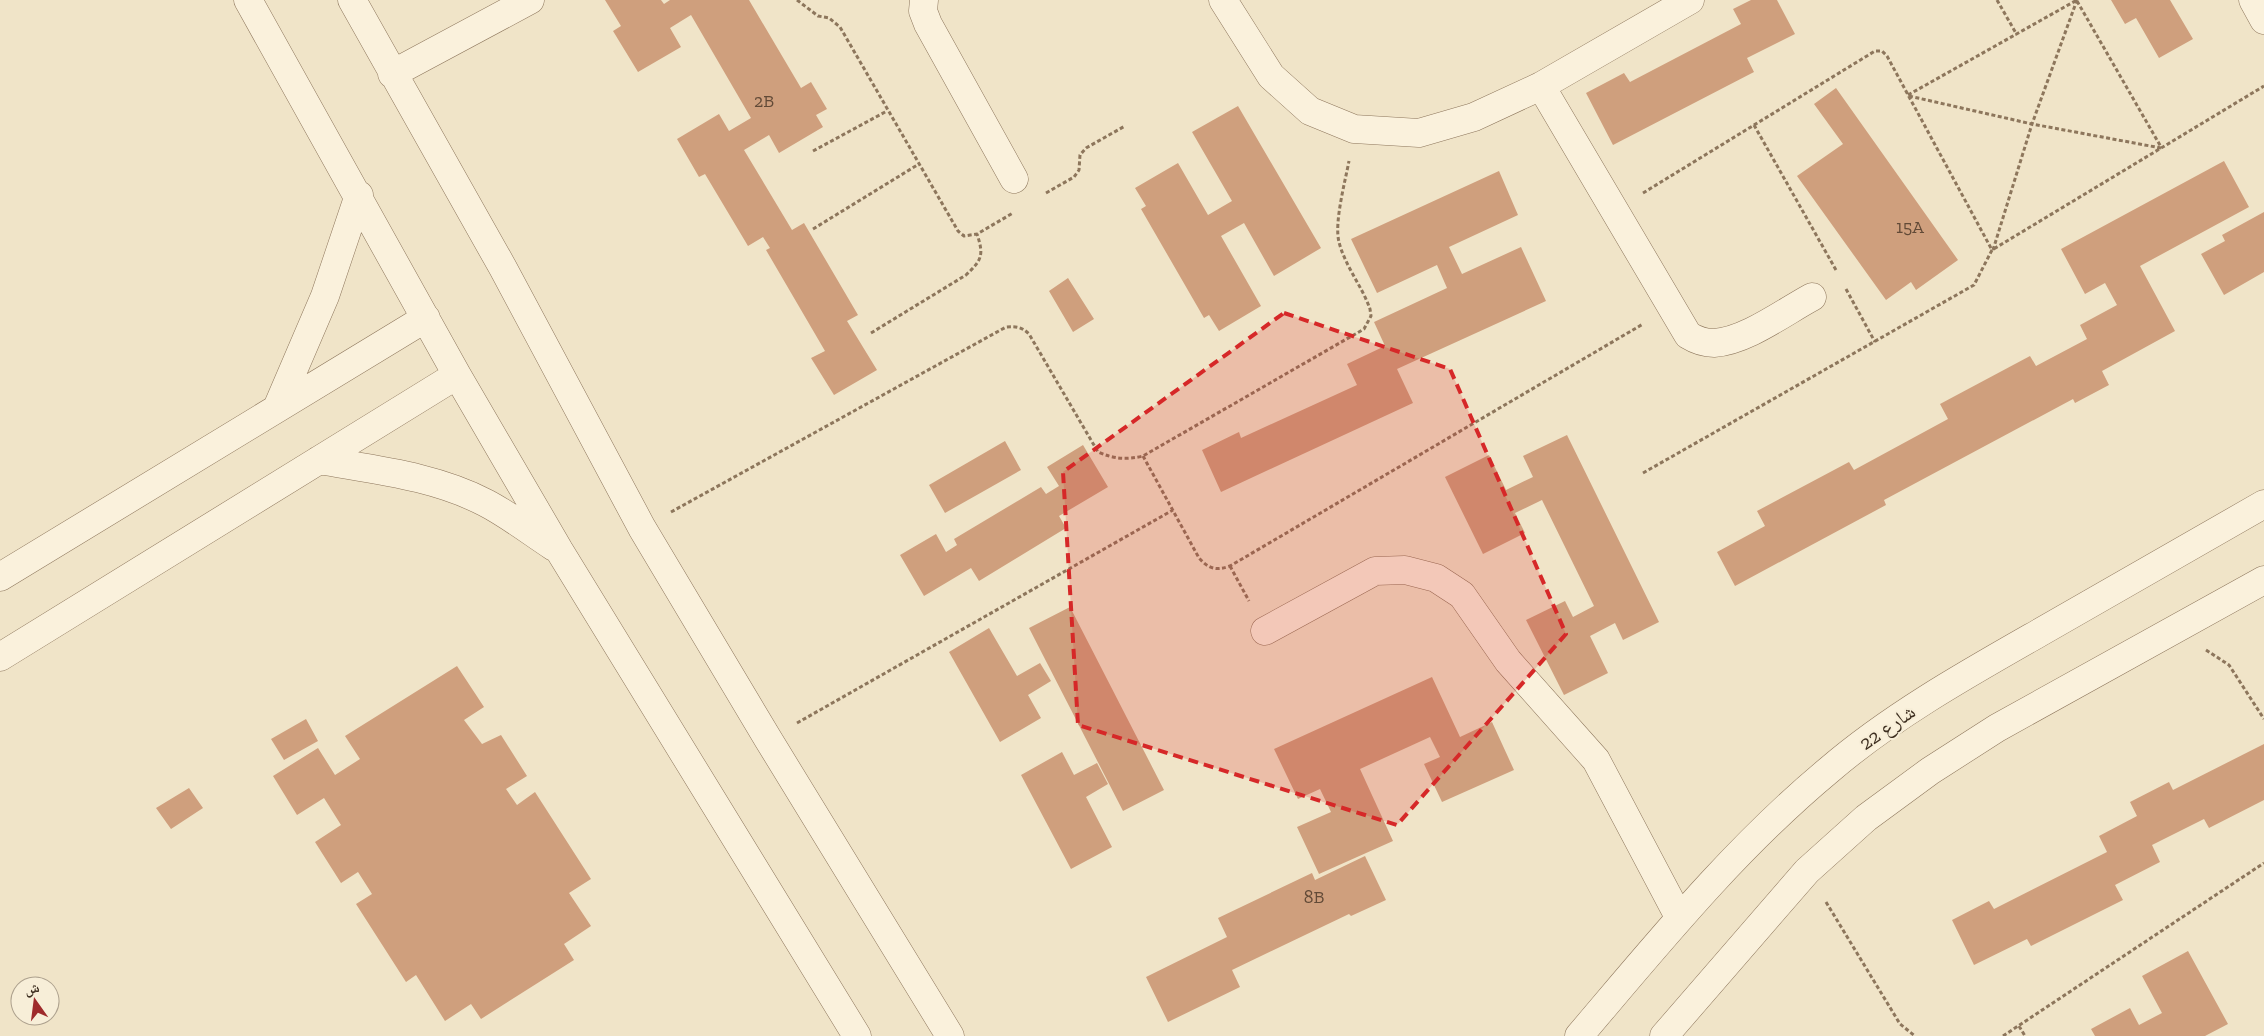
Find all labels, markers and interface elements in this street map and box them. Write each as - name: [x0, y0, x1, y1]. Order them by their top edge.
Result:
- house number: 2B: [754, 90, 774, 112]
- house number: 15A: [1896, 216, 1924, 238]
- street label: شارع 22: [1854, 699, 1920, 756]
- house number: 8B: [1304, 886, 1324, 908]
- north arrow: [10, 976, 60, 1026]
- text: ش: [23, 979, 41, 999]

